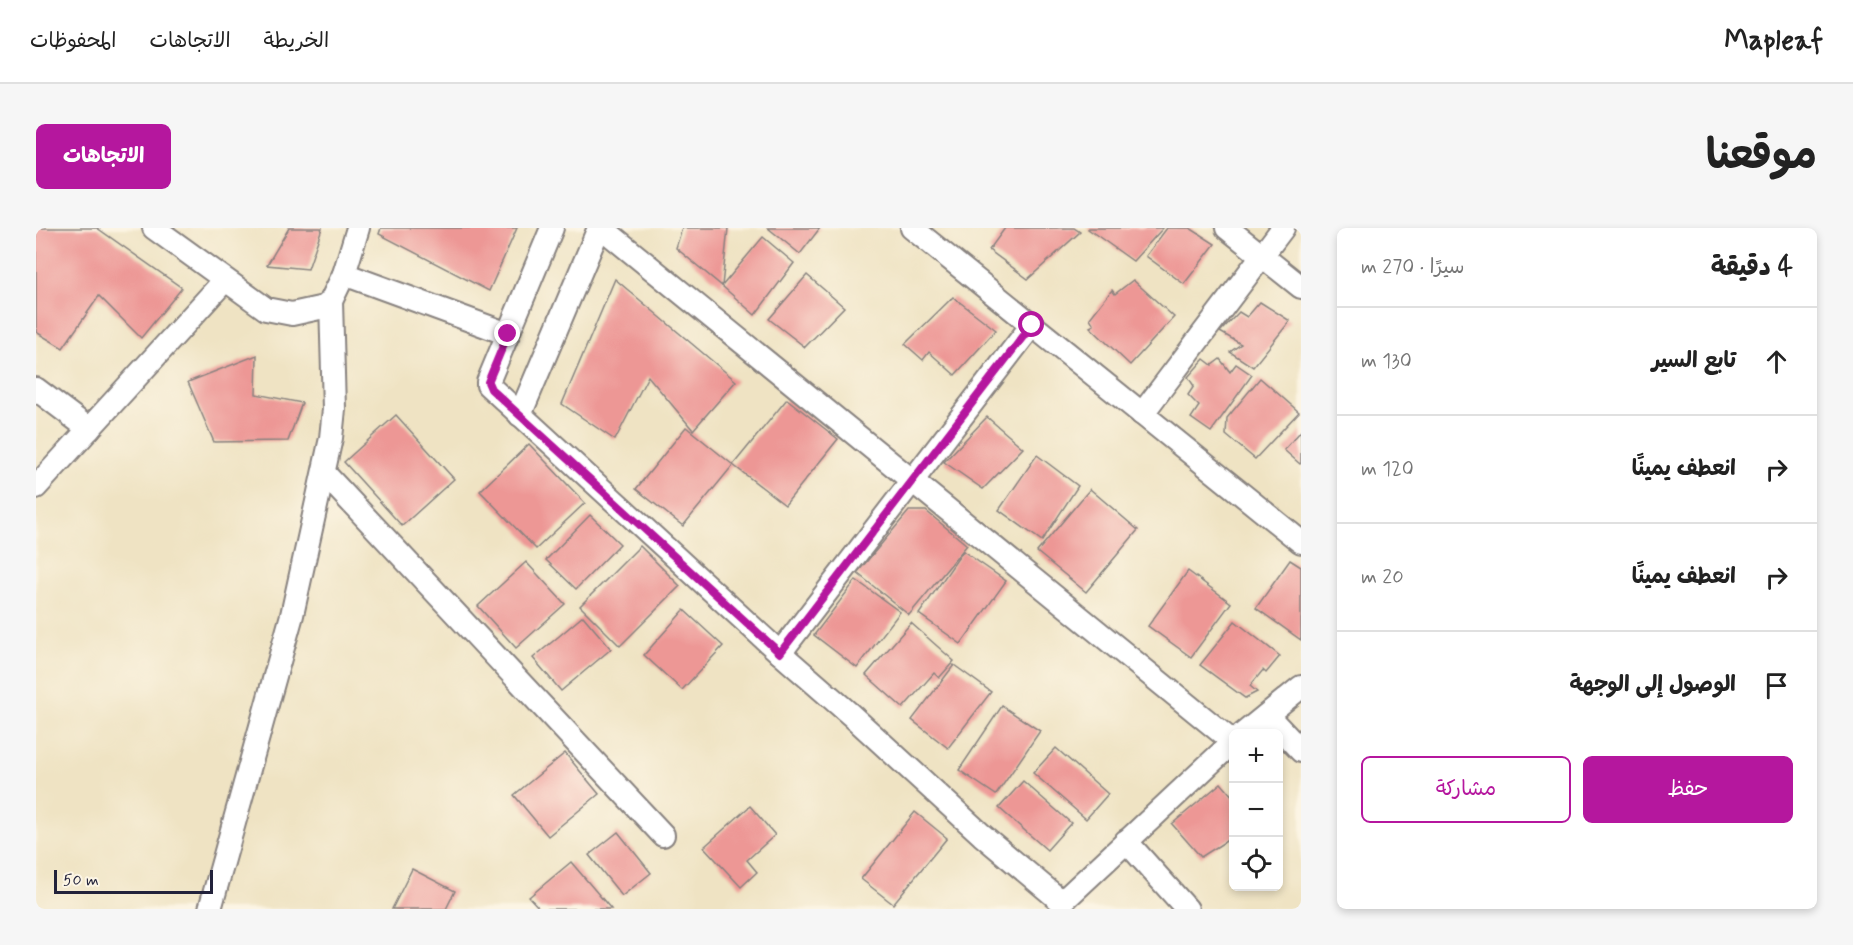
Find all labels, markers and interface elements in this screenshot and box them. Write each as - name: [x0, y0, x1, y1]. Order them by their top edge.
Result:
- text: Mapleaf: [1724, 23, 1823, 60]
- text: المحفوظات: [30, 27, 116, 55]
- text: الاتجاهات: [149, 27, 231, 55]
- text: الخريطة: [264, 27, 329, 55]
- button: الاتجاهات: [36, 124, 171, 189]
- text: موقعنا: [1706, 129, 1817, 184]
- text: 4 دقيقة: [1711, 251, 1793, 285]
- text: سيرًا · 270 m: [1361, 254, 1464, 281]
- route start: [1018, 311, 1044, 337]
- route end: [494, 320, 520, 346]
- icon: ahead: [1760, 345, 1793, 378]
- text: تابع السير: [1652, 347, 1736, 375]
- text: 130 m: [1361, 348, 1412, 375]
- icon: right: [1760, 453, 1793, 486]
- text: انعطف يمينًا: [1632, 455, 1736, 483]
- text: 120 m: [1361, 456, 1414, 483]
- icon: right: [1760, 561, 1793, 594]
- text: انعطف يمينًا: [1632, 563, 1736, 591]
- text: 20 m: [1361, 564, 1404, 591]
- icon: arrive: [1760, 669, 1793, 702]
- text: الوصول إلى الوجهة: [1569, 671, 1736, 699]
- map controls: [1229, 729, 1283, 891]
- button: +: [1229, 729, 1283, 783]
- button: مشاركة: [1361, 756, 1571, 823]
- button: حفظ: [1583, 756, 1793, 823]
- button: −: [1229, 783, 1283, 837]
- button: locate: [1229, 837, 1283, 891]
- scale bar: [54, 867, 213, 894]
- text: 50 m: [63, 870, 99, 891]

